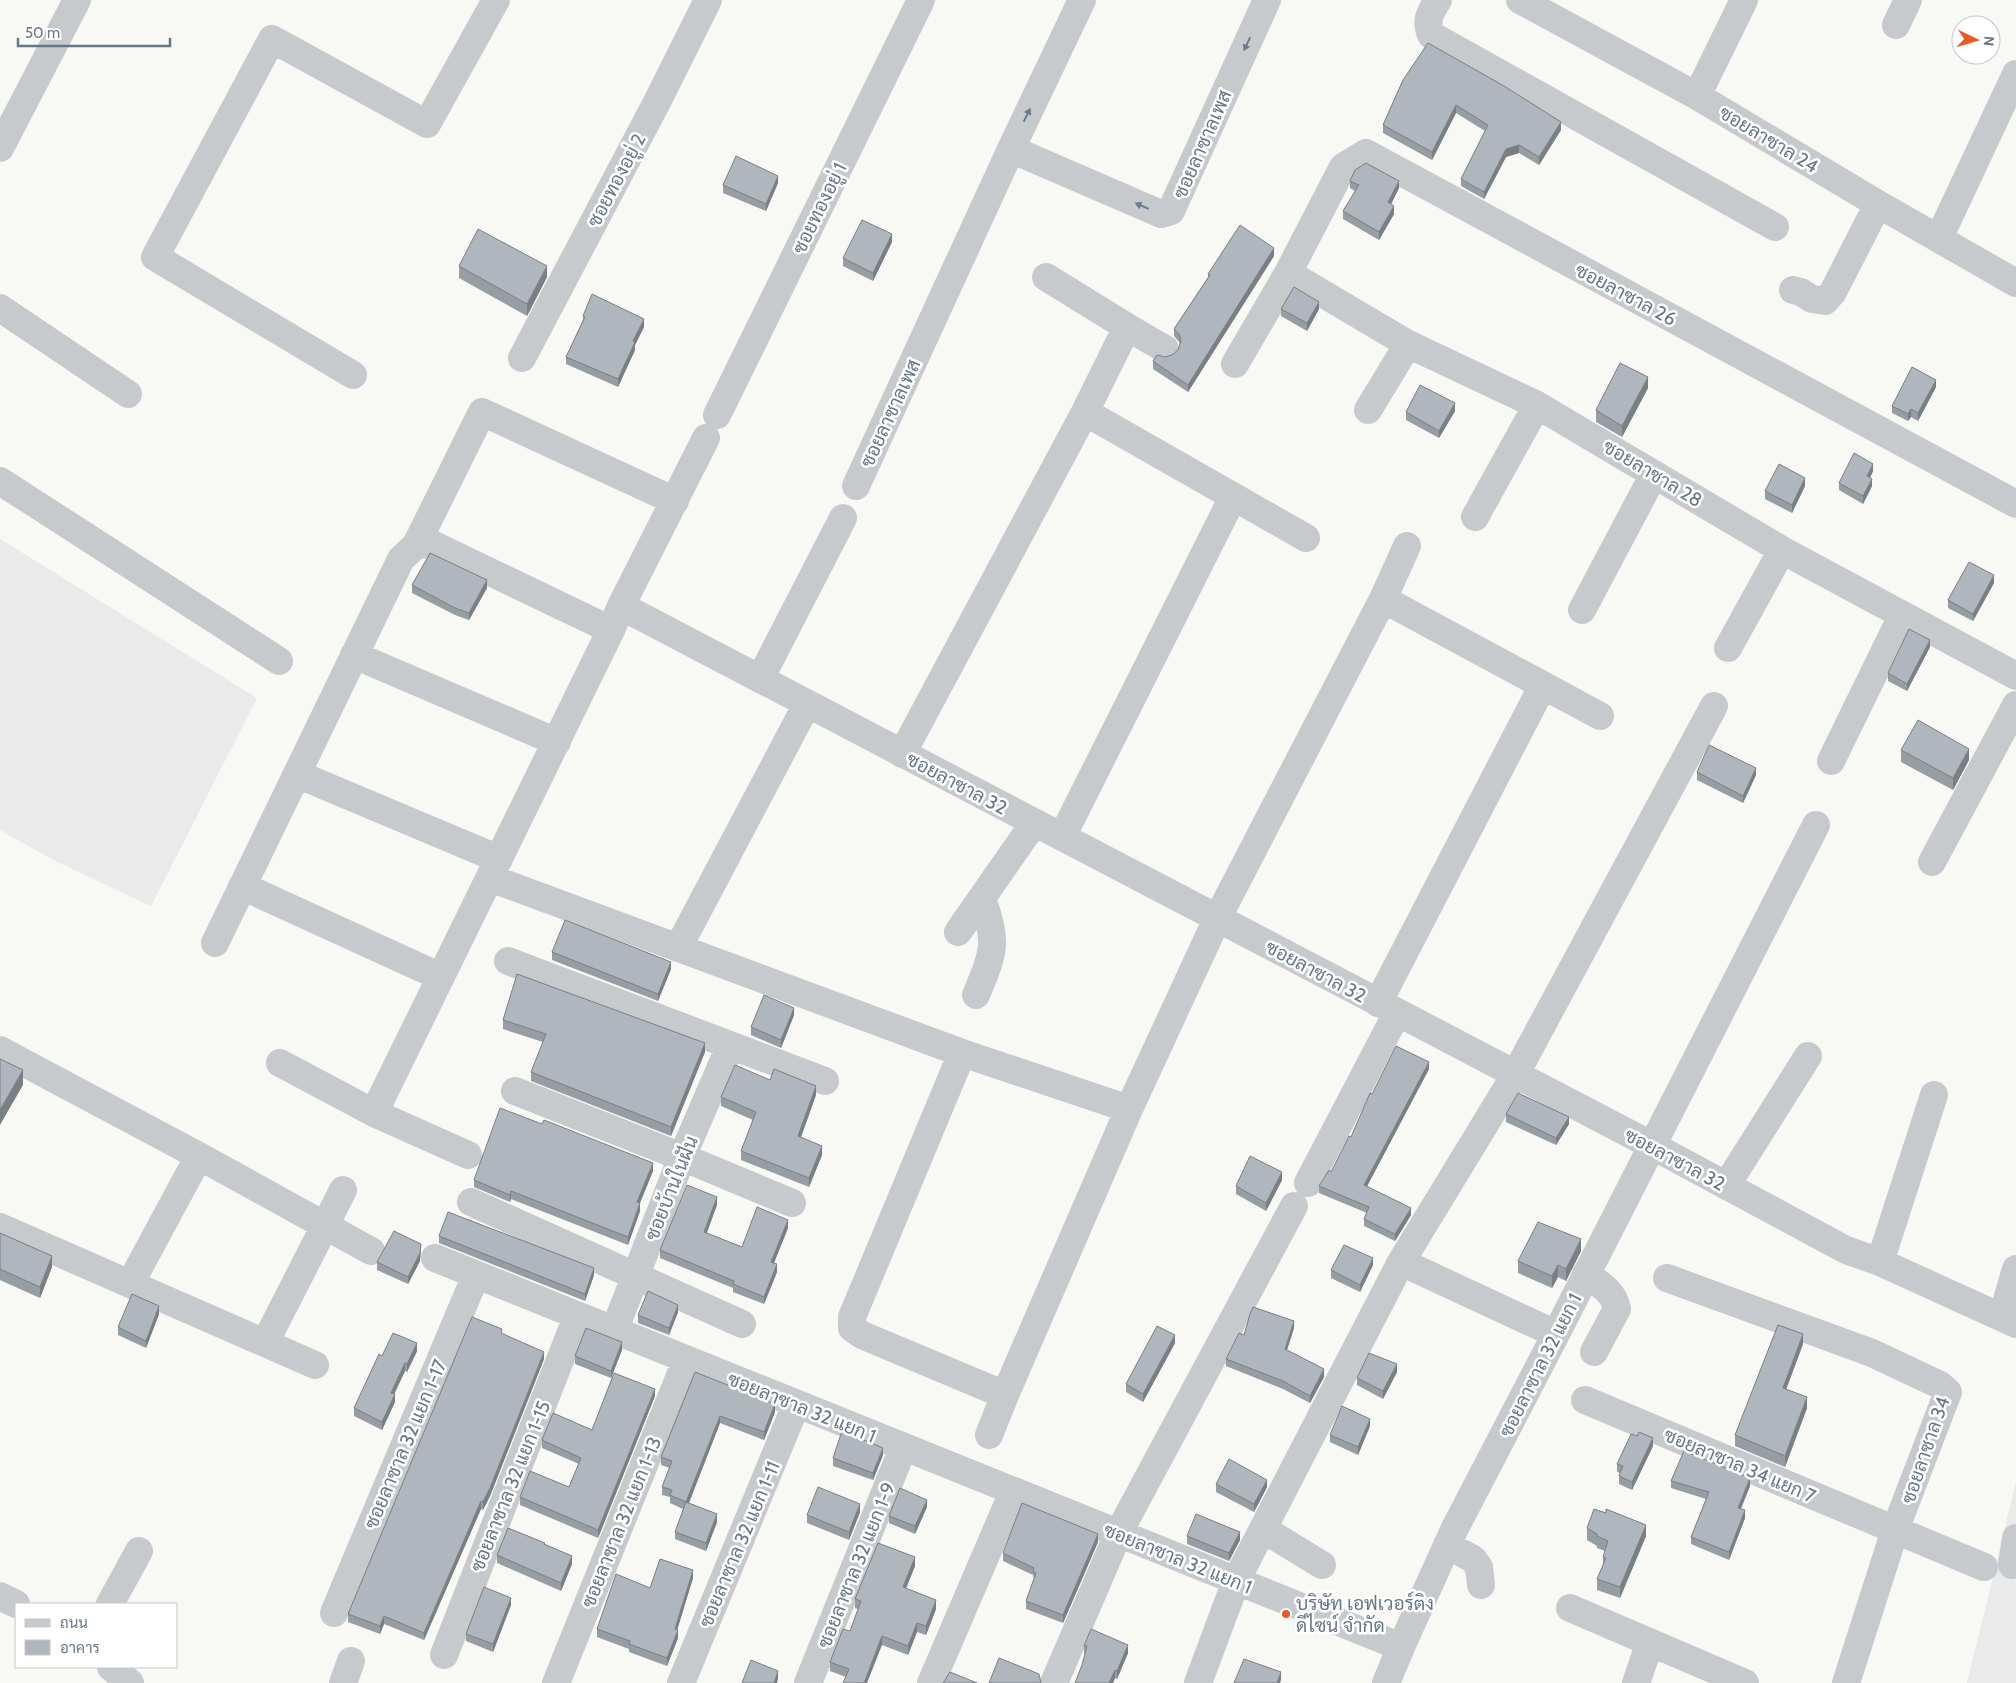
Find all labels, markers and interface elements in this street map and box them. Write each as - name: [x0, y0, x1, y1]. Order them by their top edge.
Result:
- scale bar: [18, 15, 170, 47]
- north arrow: [1951, 15, 2001, 65]
- text: 50 m: [25, 24, 60, 42]
- text: N: [1980, 35, 1998, 47]
- one-way arrow: [1243, 37, 1251, 51]
- street label: ซอยลาซาลเพส: [1168, 86, 1237, 202]
- street label: ซอยลาซาล 24: [1715, 101, 1822, 178]
- one-way arrow: [1023, 108, 1031, 122]
- street label: ซอยทองอยู่ 2: [582, 130, 652, 232]
- street label: ซอยทองอยู่ 1: [788, 159, 853, 258]
- one-way arrow: [1135, 201, 1149, 209]
- street label: ซอยลาซาล 26: [1571, 258, 1680, 331]
- street label: ซอยลาซาลเพส: [855, 356, 925, 471]
- street label: ซอยลาซาล 28: [1599, 435, 1707, 512]
- street label: ซอยลาซาล 32: [903, 747, 1011, 820]
- street label: ซอยลาซาล 32: [1262, 935, 1370, 1008]
- street label: ซอยลาซาล 32: [1621, 1123, 1729, 1196]
- street label: ซอยบ้านในฝัน: [639, 1132, 703, 1244]
- street label: ซอยลาซาล 32 แยก 1: [1494, 1290, 1587, 1441]
- street label: ซอยลาซาล 32 แยก 1-17: [359, 1356, 452, 1532]
- street label: ซอยลาซาล 32 แยก 1: [724, 1367, 879, 1448]
- street label: ซอยลาซาล 34: [1896, 1394, 1954, 1507]
- street label: ซอยลาซาล 32 แยก 1-15: [466, 1397, 555, 1575]
- street label: ซอยลาซาล 34 แยก 7: [1661, 1423, 1819, 1508]
- street label: ซอยลาซาล 32 แยก 1-13: [577, 1433, 666, 1611]
- street label: ซอยลาซาล 32 แยก 1-11: [694, 1458, 785, 1631]
- street label: ซอยลาซาล 32 แยก 1-9: [813, 1479, 900, 1651]
- street label: ซอยลาซาล 32 แยก 1: [1100, 1518, 1255, 1599]
- place label: บริษัท เอฟเวอร์ติง ดีไซน์ จำกัด: [1296, 1591, 1434, 1637]
- legend: [15, 1603, 178, 1668]
- marker: บริษัท เอฟเวอร์ติง ดีไซน์ จำกัด: [1280, 1608, 1292, 1620]
- text: ถนน: [60, 1614, 88, 1632]
- text: อาคาร: [60, 1639, 100, 1657]

